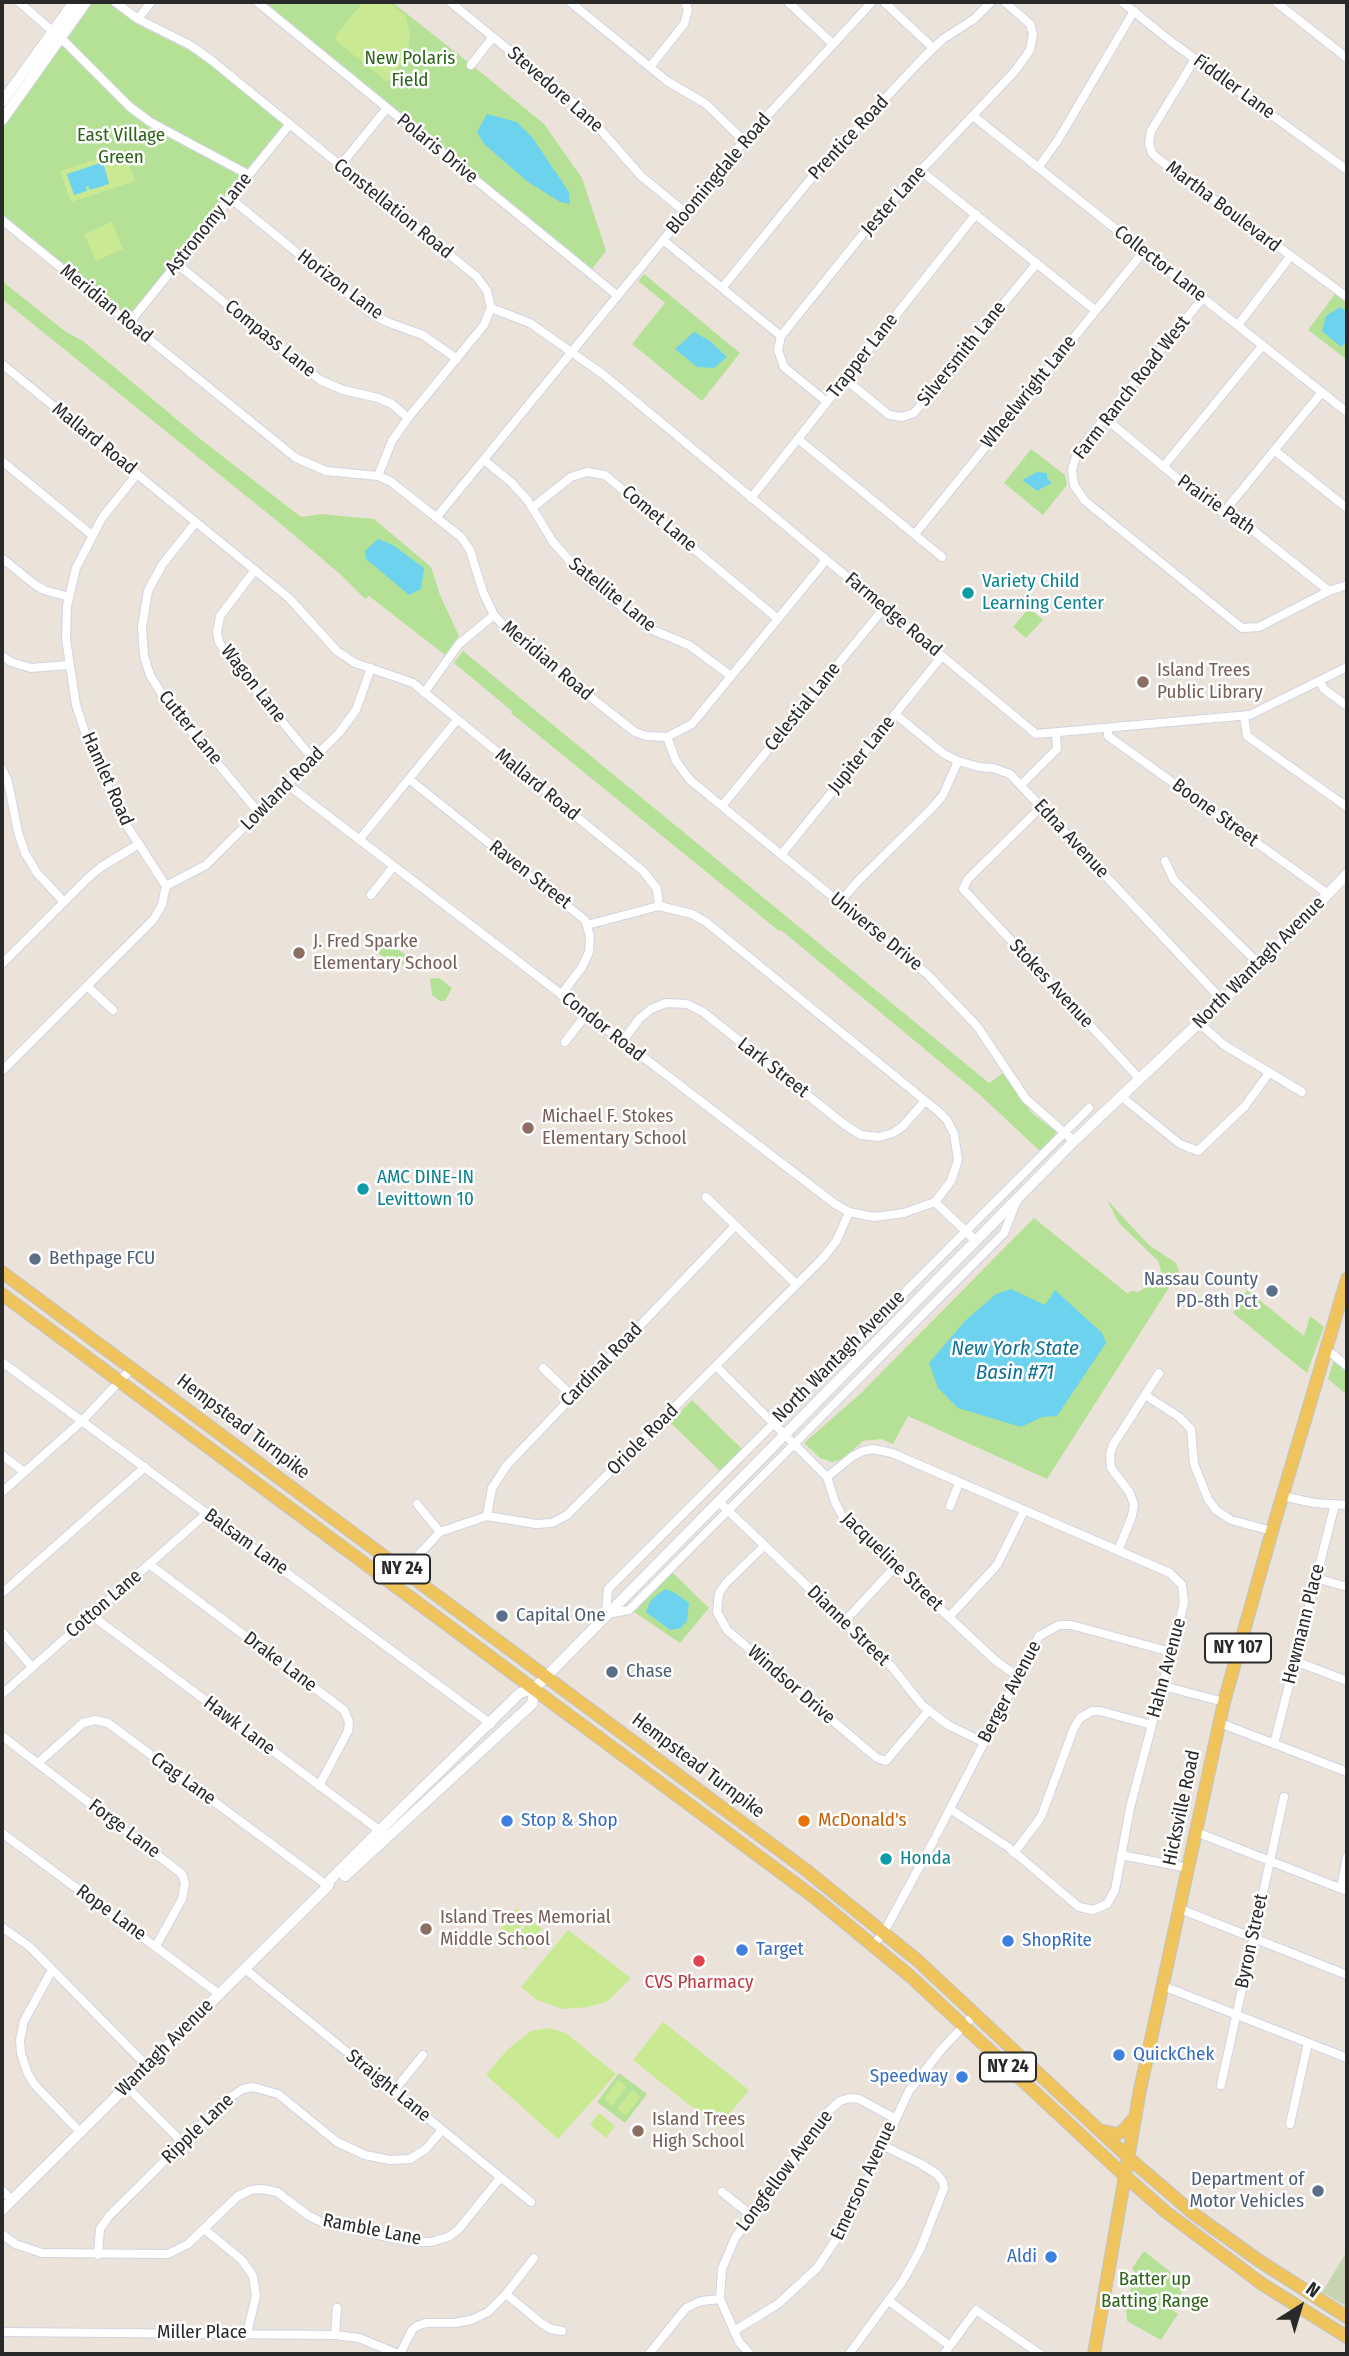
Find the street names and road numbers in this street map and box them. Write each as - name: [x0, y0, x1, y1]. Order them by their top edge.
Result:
- street label: Stevedore Lane: [502, 42, 608, 138]
- street label: Fiddler Lane: [1189, 50, 1279, 124]
- street label: Prentice Road: [804, 91, 894, 185]
- street label: Polaris Drive: [392, 109, 482, 189]
- street label: Bloomingdale Road: [662, 109, 776, 239]
- street label: Constellation Road: [329, 154, 457, 264]
- street label: Martha Boulevard: [1161, 156, 1285, 258]
- street label: Jester Lane: [857, 161, 931, 241]
- street label: Astronomy Lane: [161, 168, 257, 280]
- street label: Collector Lane: [1109, 221, 1211, 307]
- street label: Horizon Lane: [293, 245, 387, 325]
- street label: Meridian Road: [55, 260, 157, 348]
- street label: Compass Lane: [220, 295, 320, 383]
- street label: Silversmith Lane: [913, 297, 1011, 411]
- street label: Trapper Lane: [823, 309, 903, 403]
- street label: Farm Ranch Road West: [1069, 312, 1195, 464]
- street label: Wheelwright Lane: [977, 331, 1081, 453]
- street label: Mallard Road: [47, 398, 141, 480]
- street label: Prairie Path: [1173, 470, 1259, 540]
- street label: Comet Lane: [617, 481, 701, 557]
- street label: Satellite Lane: [564, 553, 660, 637]
- street label: Farmedge Road: [840, 568, 946, 662]
- street label: Meridian Road: [497, 616, 597, 706]
- street label: Wagon Lane: [215, 640, 291, 728]
- street label: Celestial Lane: [760, 658, 846, 756]
- street label: Cutter Lane: [153, 686, 227, 770]
- street label: Jupiter Lane: [824, 712, 900, 798]
- street label: Hamlet Road: [76, 729, 138, 829]
- street label: Lowland Road: [237, 743, 329, 835]
- street label: Mallard Road: [490, 744, 584, 826]
- street label: Boone Street: [1167, 774, 1263, 852]
- street label: Edna Avenue: [1029, 795, 1113, 883]
- street label: Raven Street: [484, 836, 576, 914]
- street label: Universe Drive: [825, 888, 927, 976]
- street label: North Wantagh Avenue: [1188, 892, 1330, 1034]
- street label: Stokes Avenue: [1004, 935, 1098, 1033]
- street label: Condor Road: [557, 987, 649, 1067]
- street label: Lark Street: [733, 1033, 813, 1103]
- street label: North Wantagh Avenue: [768, 1286, 910, 1428]
- street label: Cardinal Road: [556, 1318, 648, 1412]
- street label: Hempstead Turnpike: [172, 1370, 314, 1484]
- street label: Oriole Road: [603, 1400, 683, 1480]
- street label: Balsam Lane: [200, 1504, 292, 1580]
- street label: Jacqueline Street: [837, 1508, 947, 1616]
- road number: NY 24: [374, 1554, 430, 1584]
- street label: Hewmann Place: [1278, 1562, 1330, 1686]
- street label: Cotton Lane: [61, 1565, 147, 1643]
- street label: Dianne Street: [802, 1581, 894, 1671]
- street label: Hahn Avenue: [1143, 1616, 1191, 1720]
- street label: Drake Lane: [239, 1627, 321, 1697]
- road number: NY 107: [1205, 1633, 1271, 1662]
- street label: Berger Avenue: [974, 1637, 1046, 1747]
- street label: Windsor Drive: [743, 1641, 839, 1729]
- street label: Hawk Lane: [199, 1692, 279, 1760]
- street label: Hempstead Turnpike: [627, 1709, 769, 1823]
- street label: Crag Lane: [146, 1748, 220, 1810]
- street label: Hicksville Road: [1159, 1748, 1205, 1868]
- street label: Forge Lane: [84, 1795, 164, 1863]
- street label: Rope Lane: [72, 1880, 150, 1946]
- street label: Byron Street: [1231, 1892, 1273, 1990]
- street label: Wantagh Avenue: [111, 1994, 219, 2102]
- street label: Straight Lane: [341, 2045, 435, 2127]
- road number: NY 24: [980, 2052, 1036, 2082]
- street label: Ripple Lane: [157, 2089, 239, 2169]
- street label: Longfellow Avenue: [732, 2106, 838, 2236]
- street label: Emerson Avenue: [826, 2118, 902, 2244]
- street label: Ramble Lane: [321, 2209, 423, 2251]
- street label: Miller Place: [157, 2322, 247, 2344]

